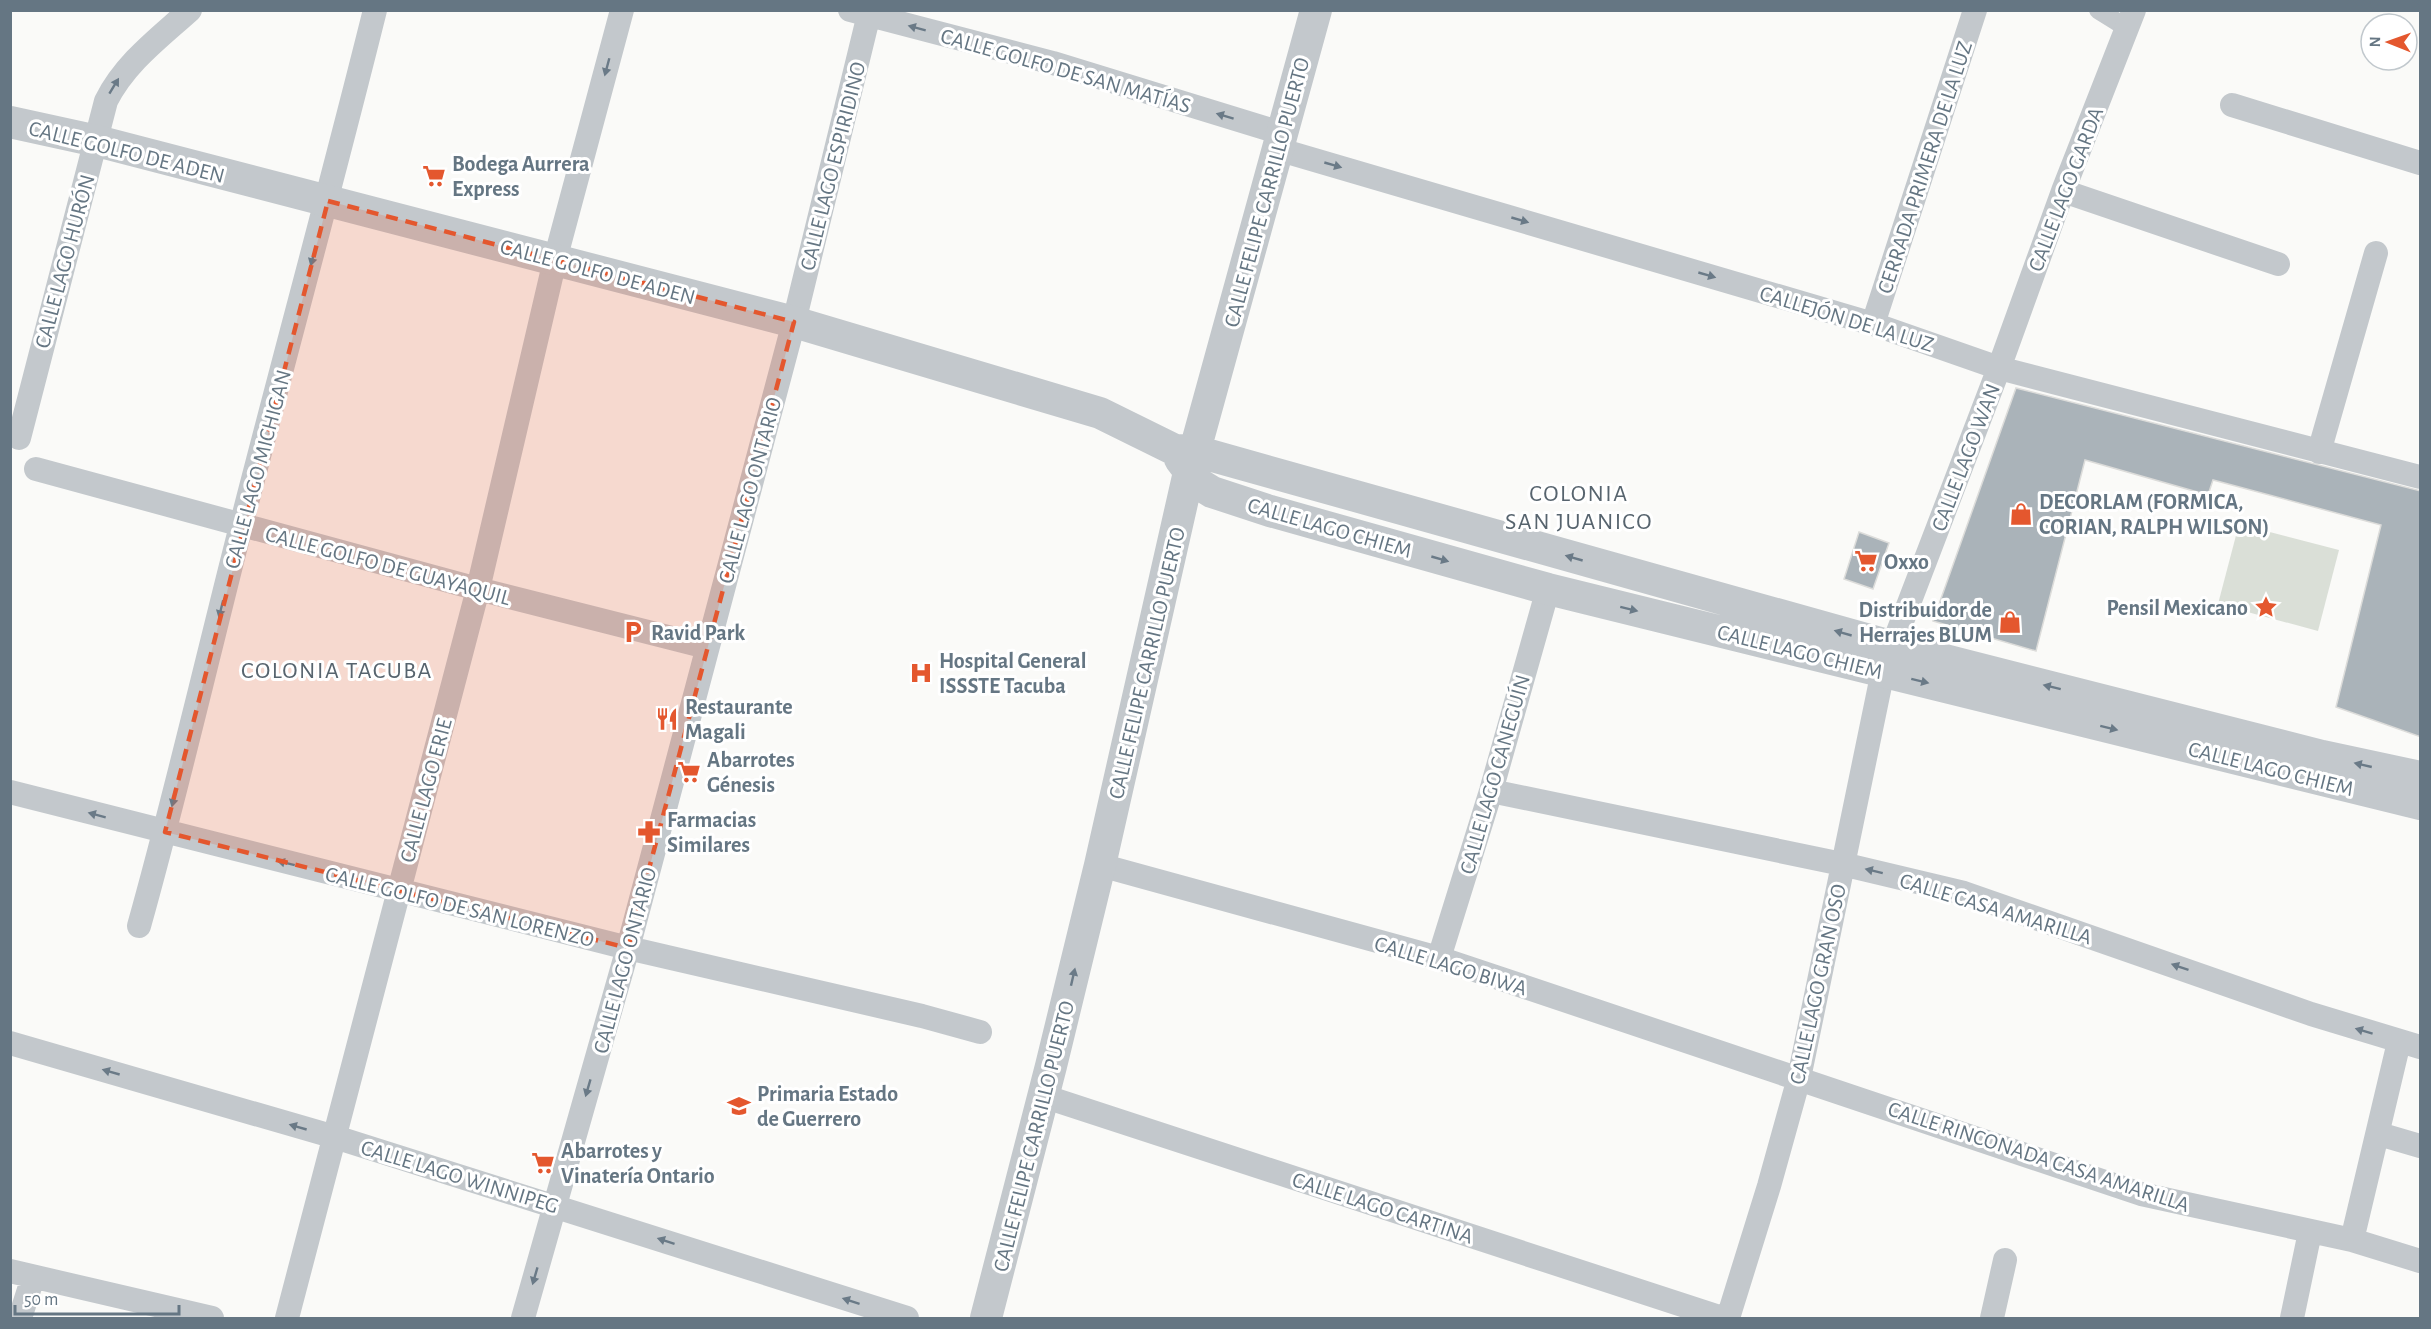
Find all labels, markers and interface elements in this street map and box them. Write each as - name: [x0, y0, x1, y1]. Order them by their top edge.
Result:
- north arrow: [2359, 12, 2419, 72]
- one-way arrow: [907, 22, 926, 32]
- street label: CALLE GOLFO DE SAN MATÍAS: [938, 24, 1194, 117]
- text: N: [2367, 36, 2383, 47]
- street label: CERRADA PRIMERA DE LA LUZ: [1874, 38, 1976, 296]
- street label: CALLE FELIPE CARRILLO PUERTO: [1220, 55, 1314, 329]
- one-way arrow: [602, 58, 611, 76]
- street label: CALLE LAGO ESPIRIDINO: [796, 60, 870, 273]
- one-way arrow: [109, 78, 120, 94]
- street label: CALLE LAGO GARDA: [2025, 104, 2107, 274]
- one-way arrow: [1216, 111, 1234, 120]
- street label: CALLE GOLFO DE ADEN: [27, 117, 227, 187]
- place label: Bodega Aurrera Express: [452, 153, 590, 200]
- one-way arrow: [1324, 161, 1342, 170]
- supermarket icon: Bodega Aurrera Express: [421, 163, 447, 189]
- street label: CALLE LAGO HURÓN: [30, 172, 99, 350]
- one-way arrow: [1511, 216, 1529, 225]
- street label: CALLE GOLFO DE ADEN: [498, 235, 698, 309]
- one-way arrow: [307, 248, 317, 267]
- one-way arrow: [1698, 271, 1716, 280]
- street label: CALLEJÓN DE LA LUZ: [1757, 281, 1937, 356]
- street label: CALLE LAGO MICHIGAN: [221, 367, 295, 571]
- street label: CALLE LAGO WAN: [1928, 381, 2004, 534]
- street label: CALLE LAGO ONTARIO: [715, 395, 785, 586]
- district label: COLONIA SAN JUANICO: [1505, 482, 1653, 534]
- place label: DECORLAM (FORMICA, CORIAN, RALPH WILSON): [2039, 491, 2269, 538]
- street label: CALLE LAGO CHIEM: [1245, 494, 1414, 562]
- shop icon: DECORLAM (FORMICA, CORIAN, RALPH WILSON): [2008, 501, 2034, 527]
- street label: CALLE GOLFO DE GUAYAQUIL: [263, 523, 513, 610]
- street label: CALLE FELIPE CARRILLO PUERTO: [1105, 525, 1189, 801]
- supermarket icon: Oxxo: [1853, 548, 1879, 574]
- place label: Oxxo: [1884, 551, 1929, 573]
- one-way arrow: [1565, 553, 1583, 562]
- one-way arrow: [1431, 555, 1449, 564]
- place icon: Pensil Mexicano: [2253, 594, 2279, 620]
- place label: Pensil Mexicano: [2107, 597, 2248, 619]
- one-way arrow: [215, 599, 225, 618]
- place label: Distribuidor de Herrajes BLUM: [1859, 599, 1992, 647]
- one-way arrow: [1619, 604, 1638, 614]
- shop icon: Distribuidor de Herrajes BLUM: [1997, 609, 2023, 635]
- parking icon: Ravid Park: [620, 619, 646, 645]
- street label: CALLE LAGO CHIEM: [1715, 621, 1885, 683]
- place label: Ravid Park: [651, 622, 745, 644]
- one-way arrow: [1834, 628, 1852, 637]
- place label: Hospital General ISSSTE Tacuba: [939, 650, 1086, 697]
- district label: COLONIA TACUBA: [241, 659, 433, 683]
- hospital icon: Hospital General ISSSTE Tacuba: [908, 660, 934, 686]
- street label: CALLE LAGO CANEGUÍN: [1455, 672, 1534, 877]
- one-way arrow: [1911, 676, 1929, 686]
- one-way arrow: [2043, 682, 2061, 692]
- place label: Restaurante Magali: [685, 696, 793, 743]
- restaurant icon: Restaurante Magali: [654, 706, 680, 732]
- street label: CALLE LAGO ERIE: [396, 715, 456, 865]
- one-way arrow: [2100, 724, 2118, 733]
- street label: CALLE LAGO CHIEM: [2186, 738, 2356, 800]
- place label: Abarrotes Génesis: [707, 749, 795, 796]
- supermarket icon: Abarrotes Génesis: [676, 759, 702, 785]
- one-way arrow: [2354, 760, 2373, 769]
- one-way arrow: [168, 789, 178, 807]
- one-way arrow: [88, 809, 106, 819]
- place label: Farmacias Similares: [667, 809, 756, 856]
- pharmacy icon: Farmacias Similares: [636, 819, 662, 845]
- one-way arrow: [277, 857, 295, 867]
- street label: CALLE GOLFO DE SAN LORENZO: [323, 863, 596, 951]
- street label: CALLE LAGO ONTARIO: [590, 865, 660, 1056]
- one-way arrow: [1865, 866, 1883, 876]
- street label: CALLE CASA AMARILLA: [1897, 869, 2095, 949]
- street label: CALLE LAGO GRAN OSO: [1786, 882, 1850, 1086]
- street label: CALLE LAGO BIWA: [1372, 932, 1530, 1000]
- one-way arrow: [2171, 962, 2189, 972]
- one-way arrow: [1068, 968, 1078, 986]
- street label: CALLE FELIPE CARRILLO PUERTO: [990, 999, 1078, 1274]
- one-way arrow: [2355, 1026, 2373, 1035]
- one-way arrow: [102, 1067, 120, 1076]
- one-way arrow: [583, 1079, 592, 1097]
- place label: Primaria Estado de Guerrero: [757, 1083, 898, 1130]
- school or university icon: Primaria Estado de Guerrero: [726, 1093, 752, 1119]
- street label: CALLE RINCONADA CASA AMARILLA: [1885, 1098, 2192, 1216]
- one-way arrow: [289, 1122, 307, 1131]
- street label: CALLE LAGO WINNIPEG: [358, 1136, 561, 1218]
- place label: Abarrotes y Vinatería Ontario: [561, 1140, 715, 1187]
- supermarket icon: Abarrotes y Vinatería Ontario: [530, 1150, 556, 1176]
- street label: CALLE LAGO CARTINA: [1289, 1168, 1476, 1248]
- one-way arrow: [657, 1236, 675, 1245]
- one-way arrow: [530, 1267, 539, 1285]
- scale bar: [15, 1278, 178, 1316]
- text: 50 m: [24, 1291, 58, 1309]
- one-way arrow: [842, 1295, 860, 1305]

